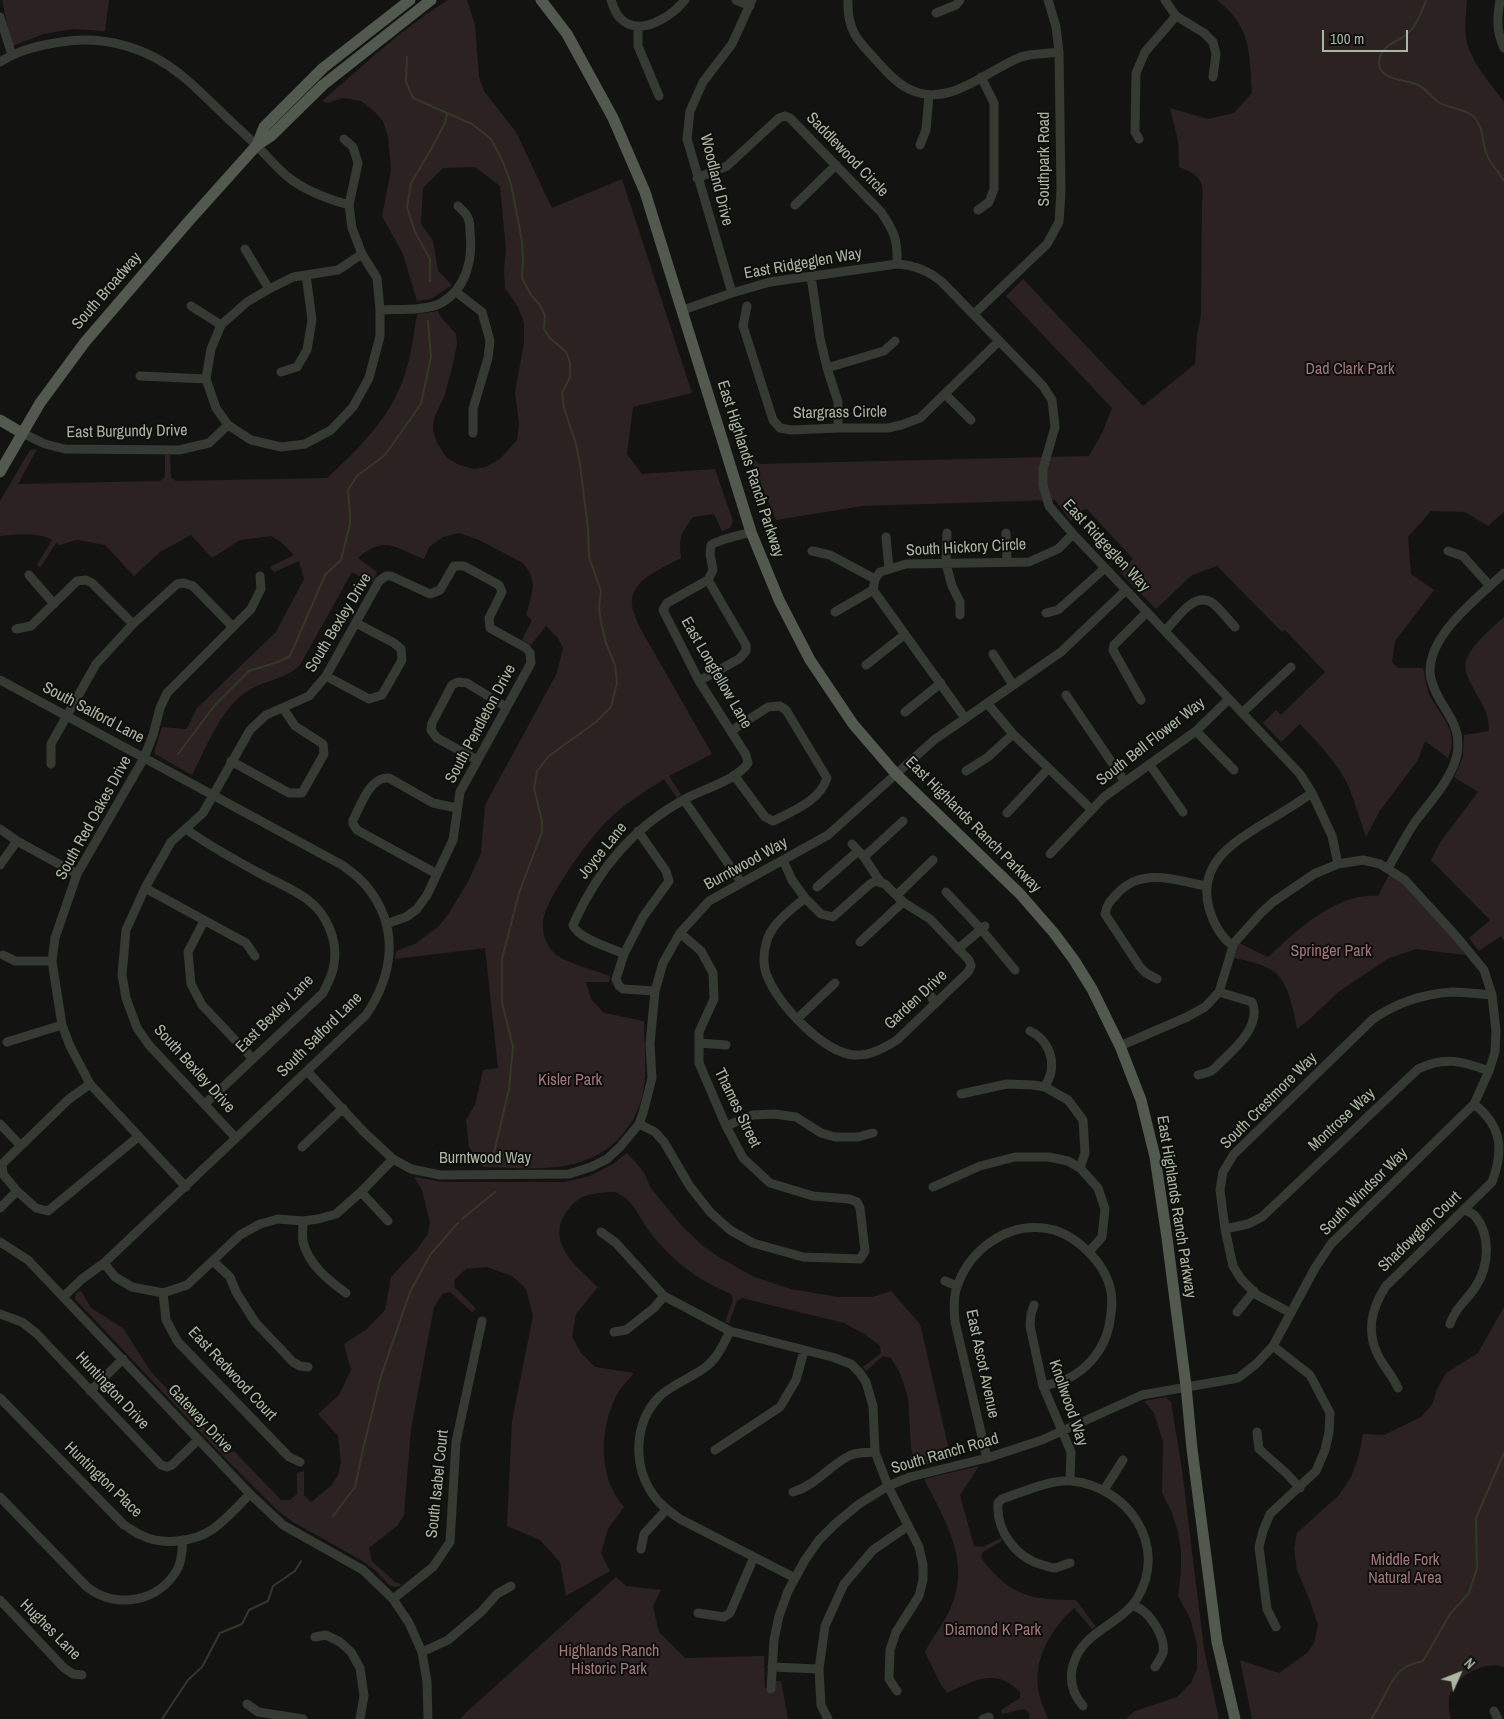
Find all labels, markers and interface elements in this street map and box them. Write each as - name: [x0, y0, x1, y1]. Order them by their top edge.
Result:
- scale bar: [1324, 20, 1410, 52]
- text: 100 m: [1330, 28, 1364, 49]
- street label: Saddlewood Circle: [802, 109, 892, 201]
- street label: Southpark Road: [1035, 112, 1055, 206]
- street label: Woodland Drive: [695, 132, 737, 228]
- street label: East Ridgeglen Way: [743, 244, 863, 284]
- street label: South Broadway: [68, 248, 146, 334]
- park label: Dad Clark Park: [1306, 360, 1394, 380]
- street label: East Highlands Ranch Parkway: [712, 378, 788, 560]
- street label: Stargrass Circle: [793, 403, 887, 423]
- street label: East Burgundy Drive: [66, 421, 188, 443]
- street label: East Ridgeglen Way: [1058, 496, 1154, 596]
- street label: South Hickory Circle: [905, 535, 1027, 561]
- street label: South Bexley Drive: [302, 570, 376, 676]
- street label: East Longfellow Lane: [676, 614, 756, 732]
- street label: South Pendleton Drive: [442, 661, 520, 787]
- street label: South Salford Lane: [39, 678, 147, 748]
- street label: South Bell Flower Way: [1093, 694, 1209, 790]
- street label: South Red Oakes Drive: [52, 753, 136, 883]
- street label: East Highlands Ranch Parkway: [901, 753, 1045, 897]
- street label: Joyce Lane: [574, 819, 632, 883]
- street label: Burntwood Way: [701, 833, 791, 895]
- park label: Springer Park: [1291, 942, 1371, 962]
- street label: Garden Drive: [881, 966, 951, 1034]
- street label: East Bexley Lane: [232, 971, 318, 1057]
- street label: South Salford Lane: [273, 988, 367, 1082]
- street label: South Bexley Drive: [149, 1021, 239, 1117]
- street label: South Crestmore Way: [1217, 1049, 1321, 1153]
- street label: Thames Street: [710, 1065, 764, 1151]
- park label: Kisler Park: [538, 1071, 602, 1091]
- street label: Montrose Way: [1305, 1084, 1379, 1156]
- street label: East Highlands Ranch Parkway: [1152, 1114, 1200, 1300]
- street label: South Windsor Way: [1316, 1144, 1412, 1240]
- street label: Burntwood Way: [439, 1149, 531, 1169]
- street label: Shadowglen Court: [1375, 1188, 1465, 1276]
- street label: East Ascot Avenue: [961, 1308, 1003, 1420]
- street label: East Redwood Court: [184, 1323, 280, 1425]
- street label: Huntington Drive: [71, 1348, 153, 1434]
- street label: Knollwood Way: [1044, 1357, 1092, 1449]
- street label: Gateway Drive: [163, 1381, 237, 1457]
- street label: South Isabel Court: [423, 1429, 453, 1539]
- street label: South Ranch Road: [889, 1429, 1001, 1479]
- street label: Huntington Place: [60, 1438, 146, 1522]
- park label: Middle Fork Natural Area: [1368, 1551, 1442, 1589]
- street label: Hughes Lane: [16, 1596, 84, 1664]
- park label: Diamond K Park: [945, 1621, 1041, 1641]
- park label: Highlands Ranch Historic Park: [559, 1642, 659, 1680]
- north arrow: [1434, 1649, 1484, 1699]
- text: N: [1460, 1654, 1479, 1673]

